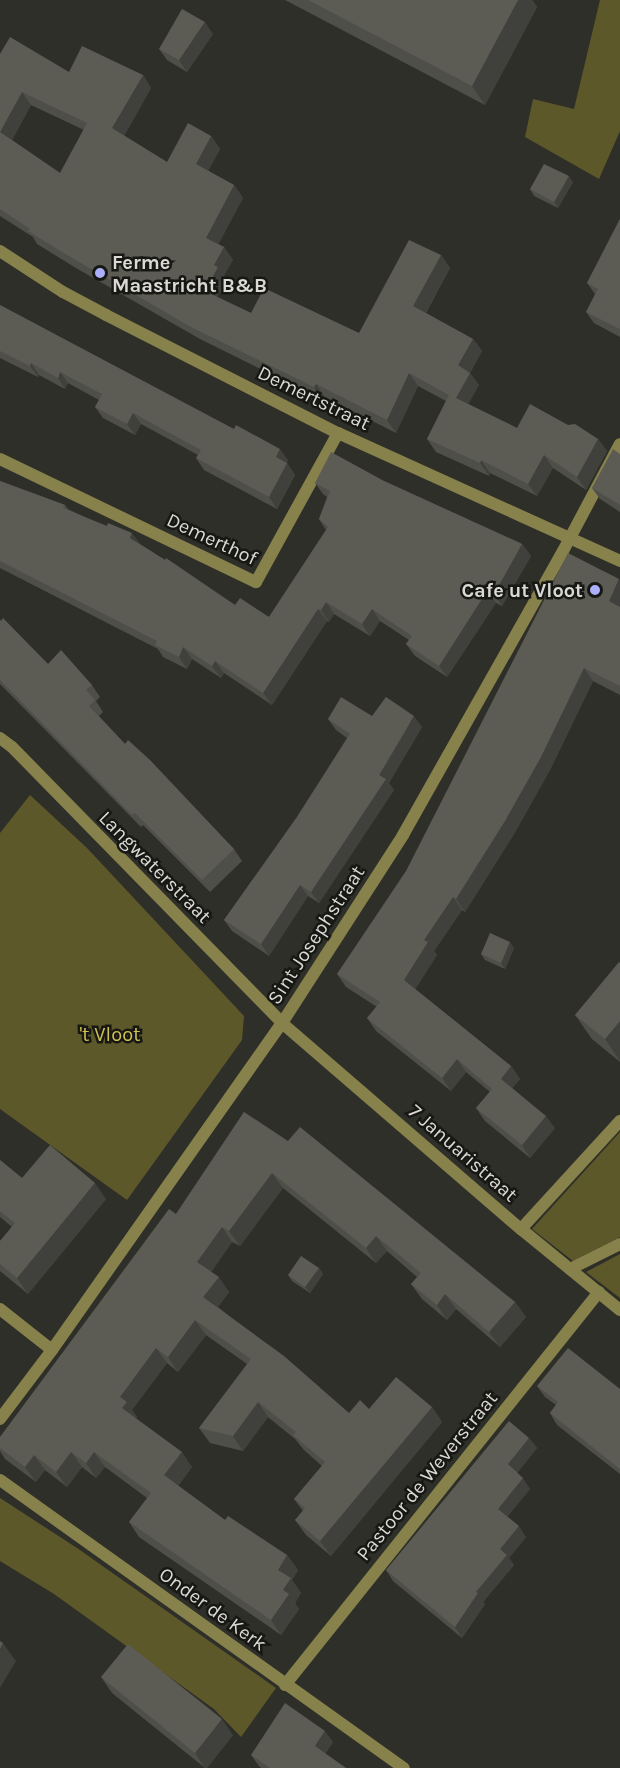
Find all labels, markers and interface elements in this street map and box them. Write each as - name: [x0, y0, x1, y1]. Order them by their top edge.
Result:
- place label: Ferme Maastricht B&B: [112, 250, 267, 297]
- marker: Ferme Maastricht B&B: [93, 266, 107, 280]
- street label: Demertstraat: [254, 360, 374, 436]
- street label: Demerthof: [163, 508, 261, 570]
- place label: Cafe ut Vloot: [461, 578, 583, 602]
- marker: Cafe ut Vloot: [588, 583, 602, 597]
- street label: Langwaterstraat: [94, 806, 216, 928]
- street label: Sint Josephstraat: [262, 861, 370, 1009]
- park label: 't Vloot: [79, 1022, 141, 1046]
- street label: 7 Januaristraat: [404, 1099, 522, 1207]
- street label: Pastoor de Weverstraat: [351, 1387, 503, 1565]
- street label: Onder de Kerk: [155, 1562, 271, 1656]

